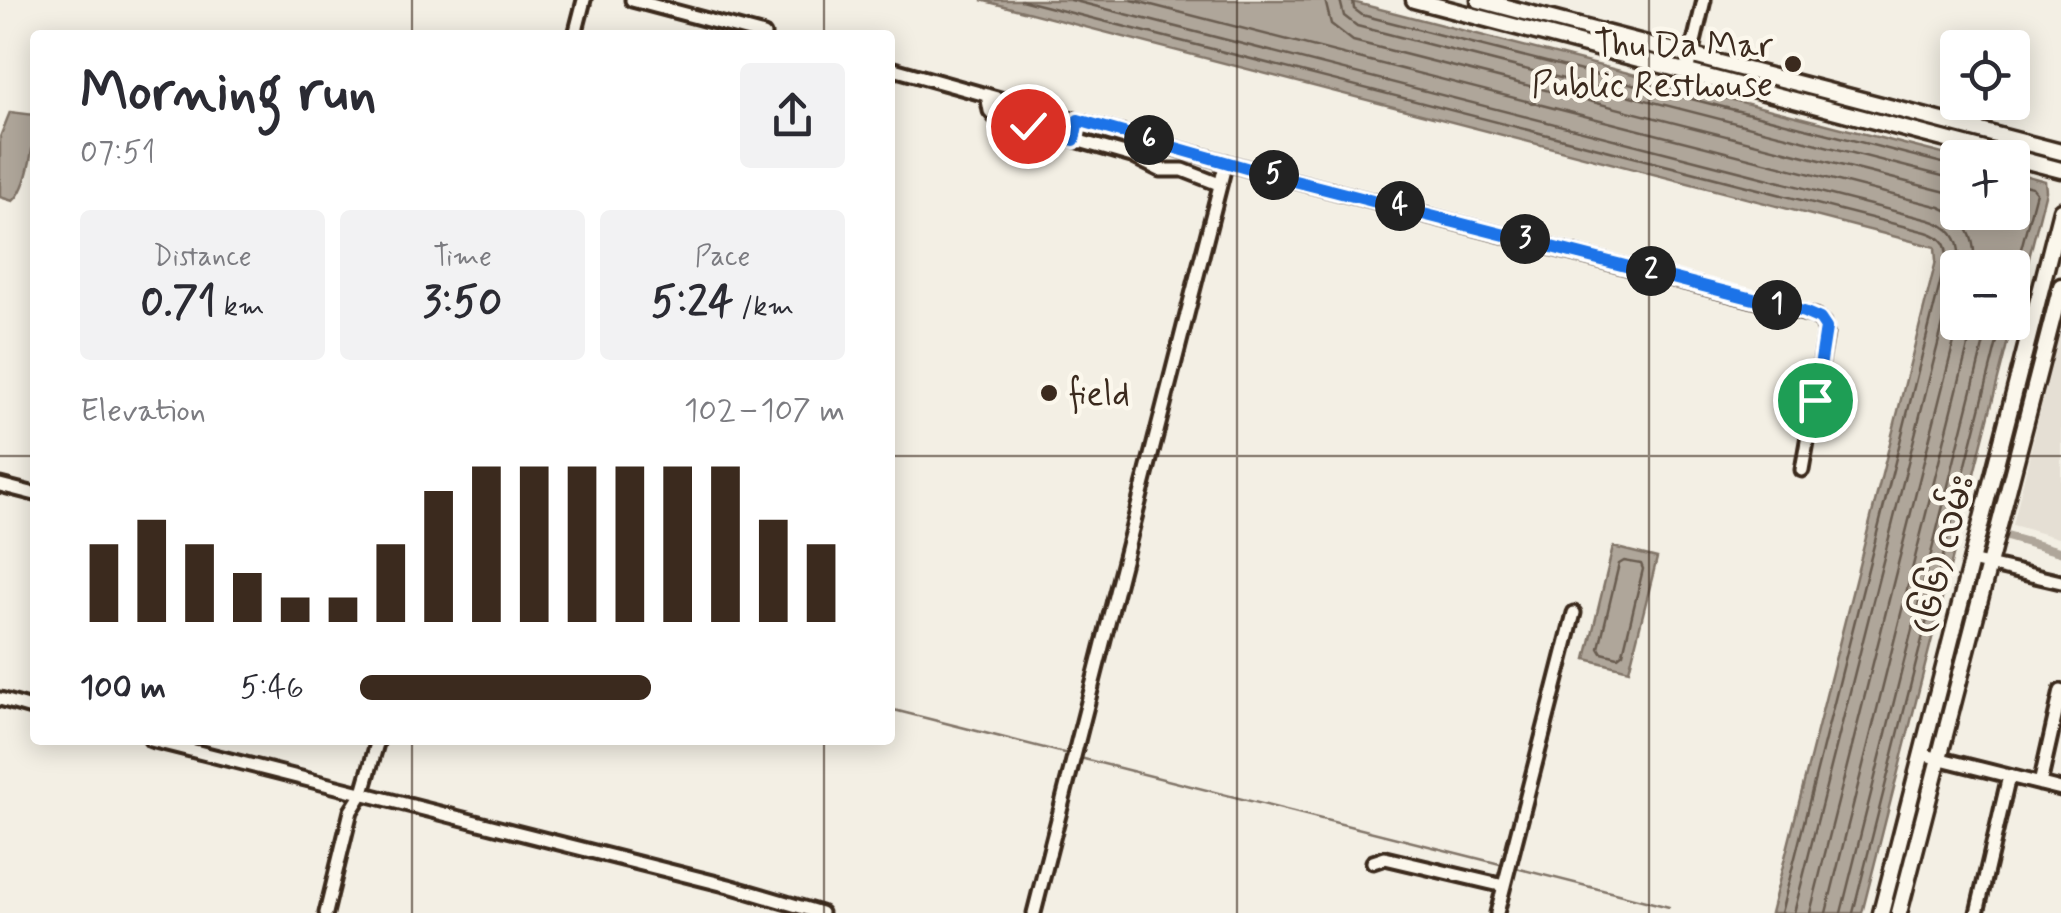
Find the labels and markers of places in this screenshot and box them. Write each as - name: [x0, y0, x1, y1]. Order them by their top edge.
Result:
- place label: Thu Da Mar Public Resthouse: [1531, 23, 1773, 109]
- marker: Thu Da Mar Public Resthouse: [1782, 53, 1804, 75]
- pin: [986, 84, 1071, 169]
- pin: 6: [1124, 115, 1174, 165]
- pin: 5: [1249, 150, 1299, 200]
- pin: 4: [1375, 181, 1425, 231]
- pin: 3: [1500, 214, 1550, 264]
- pin: 2: [1626, 246, 1676, 296]
- pin: 1: [1752, 280, 1802, 330]
- pin: [1773, 358, 1858, 443]
- place label: field: [1069, 372, 1130, 418]
- marker: field: [1038, 382, 1060, 404]

